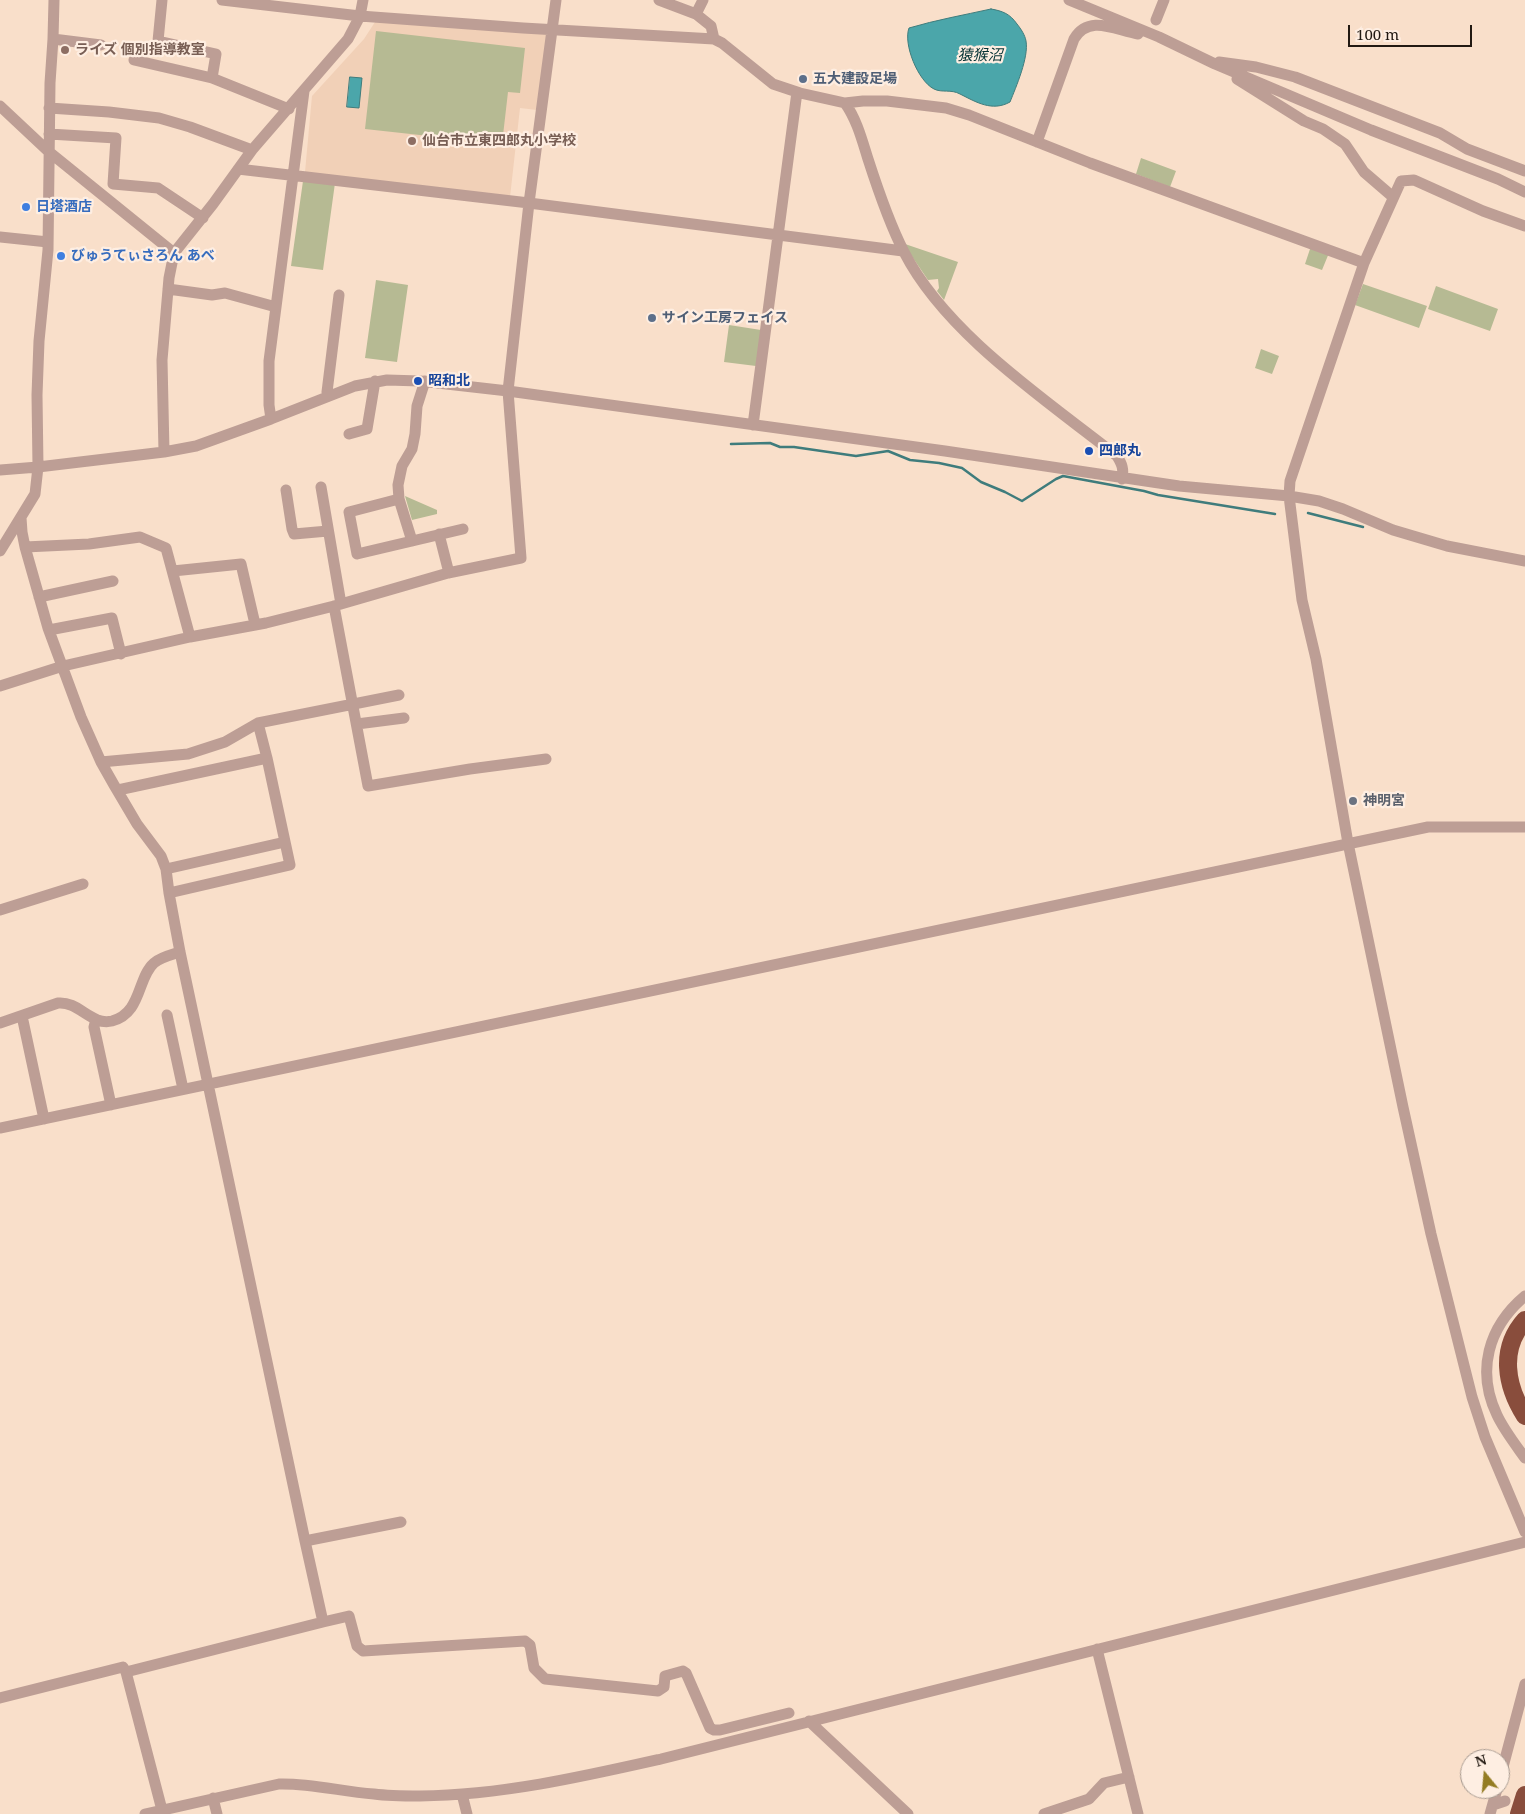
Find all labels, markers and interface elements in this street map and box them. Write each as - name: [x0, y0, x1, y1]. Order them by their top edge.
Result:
- scale bar: [1350, 15, 1474, 47]
- text: 100 m: [1356, 24, 1399, 44]
- place label: ライズ 個別指導教室: [75, 42, 205, 58]
- marker: ライズ 個別指導教室: [59, 44, 71, 56]
- water label: 猿猴沼: [958, 47, 1002, 65]
- place label: 五大建設足場: [813, 71, 897, 87]
- marker: 五大建設足場: [797, 73, 809, 85]
- place label: 仙台市立東四郎丸小学校: [422, 133, 576, 149]
- marker: 仙台市立東四郎丸小学校: [406, 135, 418, 147]
- place label: 日塔酒店: [36, 199, 92, 215]
- marker: 日塔酒店: [20, 201, 32, 213]
- place label: びゅうてぃさろん あべ: [71, 248, 215, 264]
- marker: びゅうてぃさろん あべ: [55, 250, 67, 262]
- place label: サイン工房フェイス: [662, 310, 788, 326]
- marker: サイン工房フェイス: [646, 312, 658, 324]
- place label: 昭和北: [428, 373, 470, 389]
- marker: 昭和北: [412, 375, 424, 387]
- place label: 四郎丸: [1099, 443, 1141, 459]
- marker: 四郎丸: [1083, 445, 1095, 457]
- place label: 神明宮: [1363, 793, 1405, 809]
- marker: 神明宮: [1347, 795, 1359, 807]
- north arrow: [1460, 1749, 1510, 1799]
- text: N: [1473, 1749, 1489, 1771]

